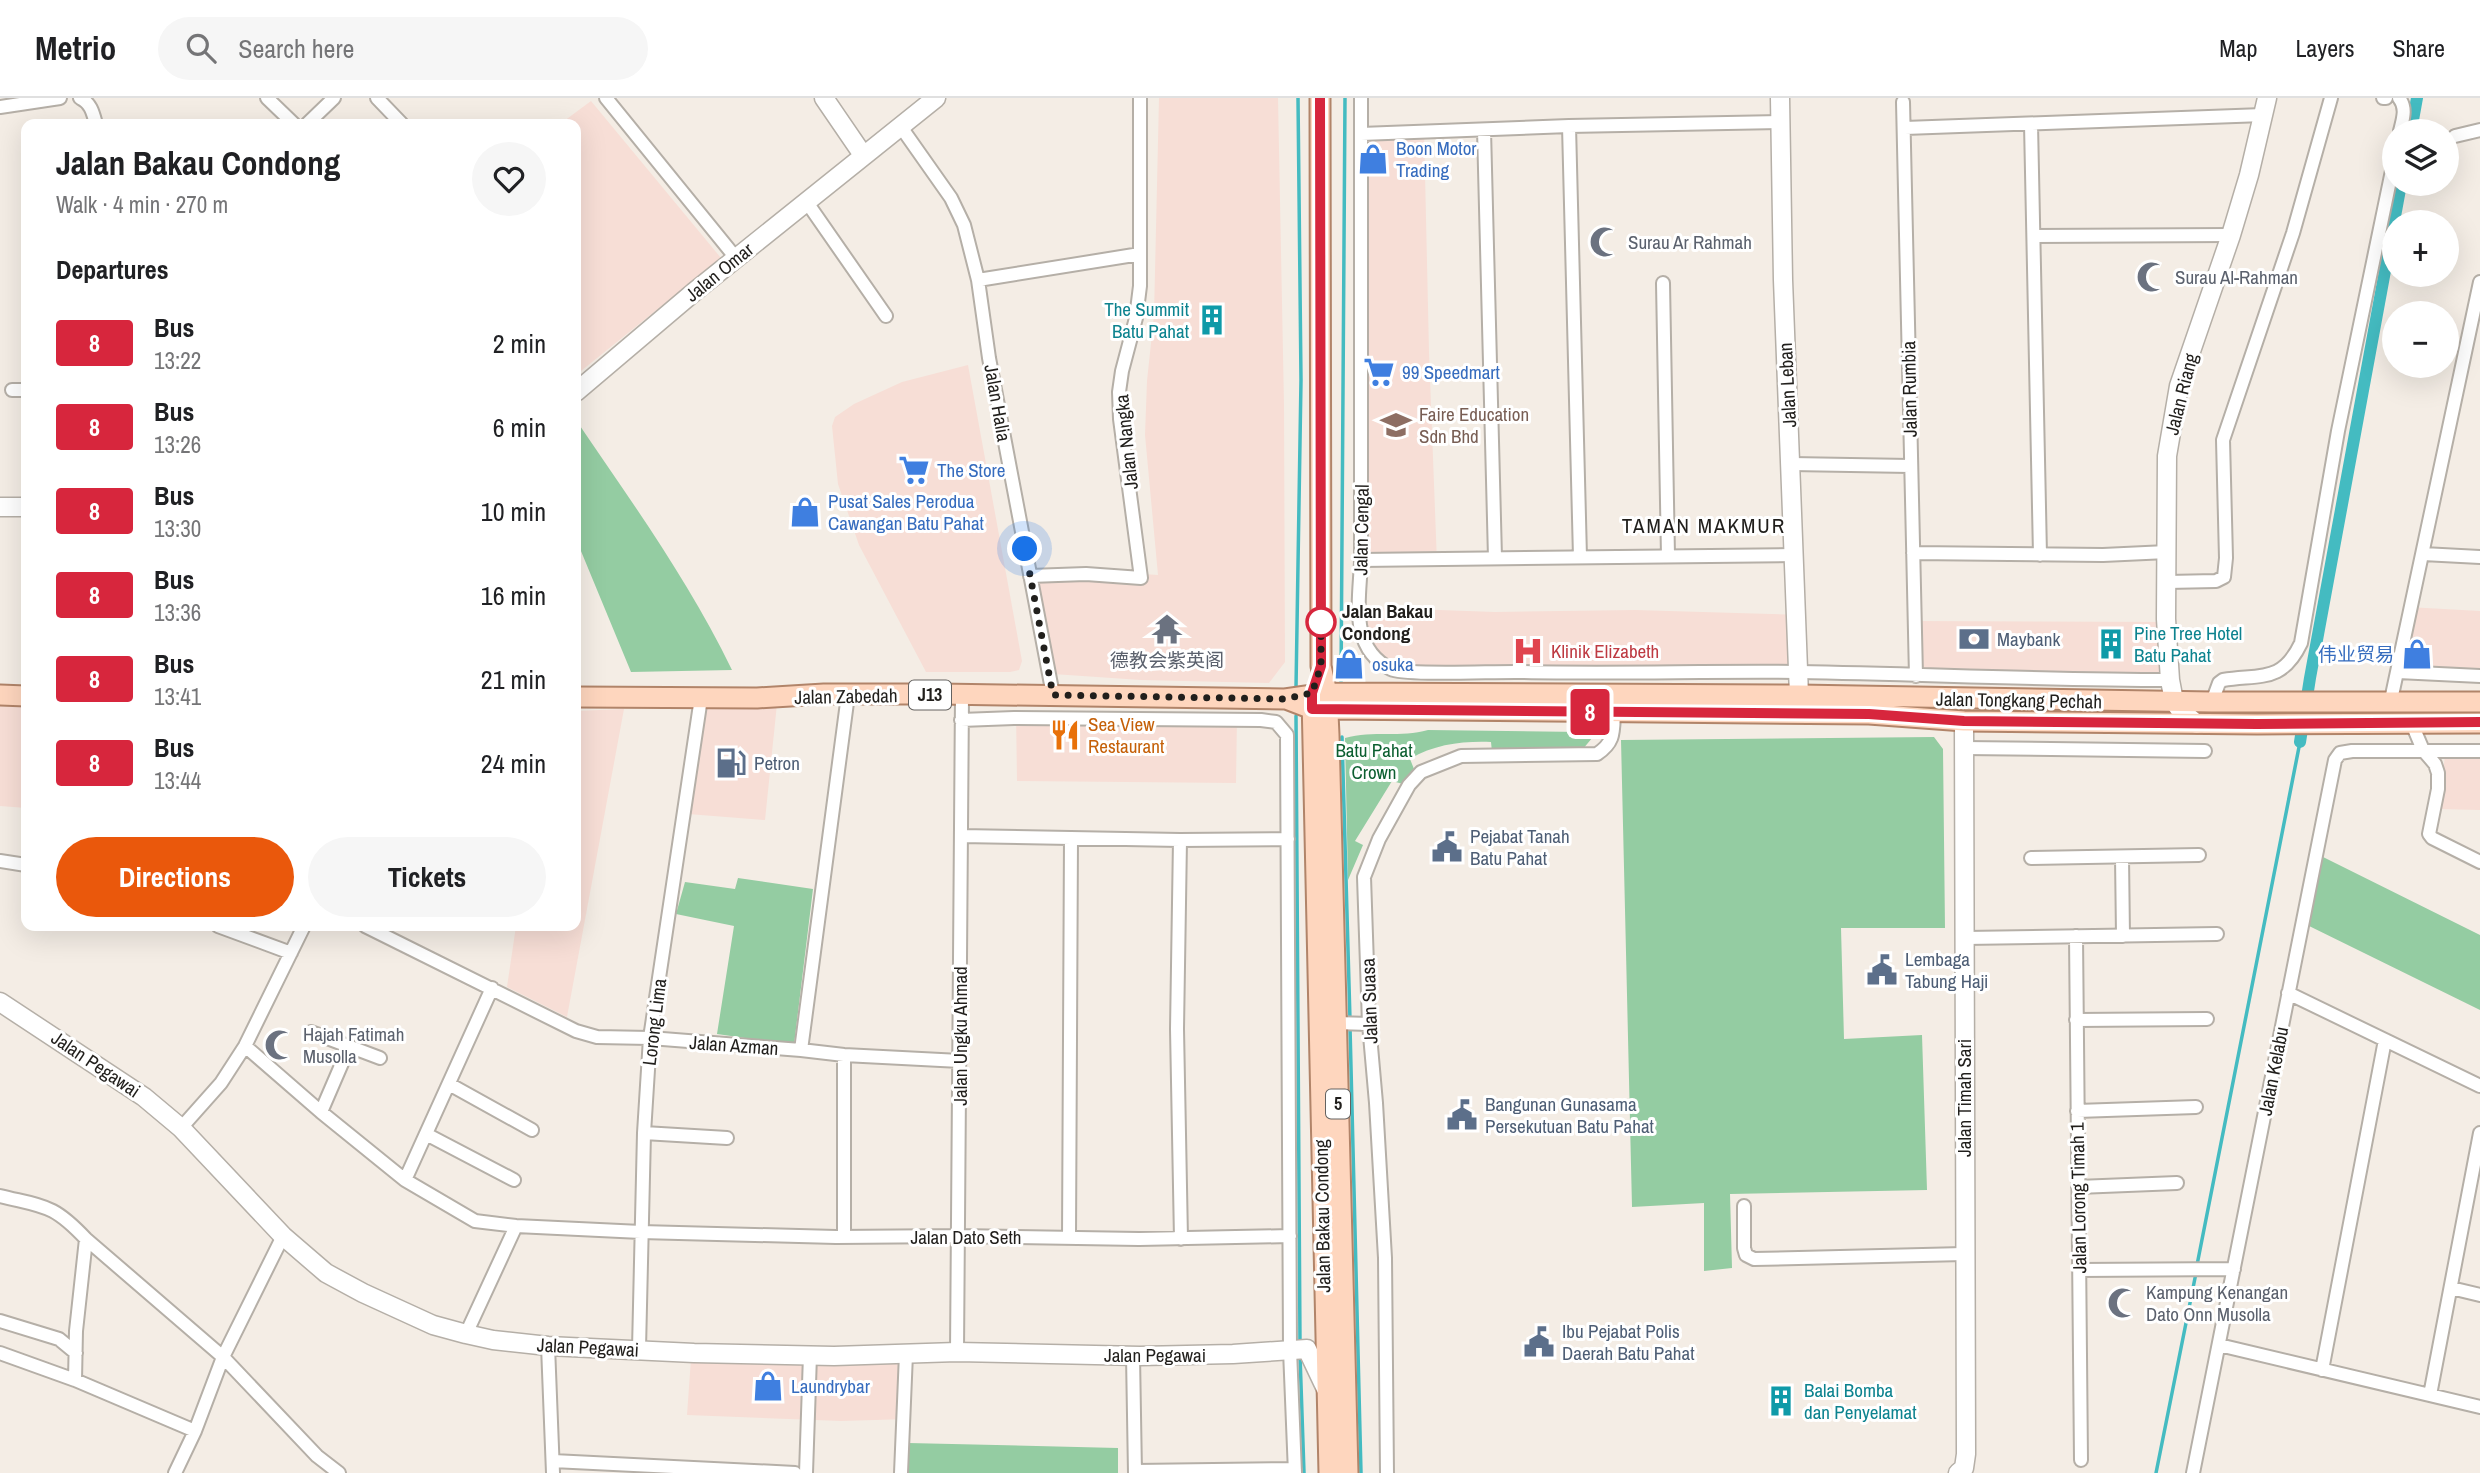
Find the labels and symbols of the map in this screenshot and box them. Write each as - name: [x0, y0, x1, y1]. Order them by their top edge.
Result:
- place label: Boon Motor Trading: [1396, 135, 1477, 183]
- shop icon: Boon Motor Trading: [1356, 142, 1390, 176]
- mosque icon: Surau Ar Rahmah: [1588, 225, 1622, 259]
- place label: Surau Ar Rahmah: [1628, 229, 1752, 255]
- street label: Jalan Omar: [680, 236, 759, 307]
- mosque icon: Surau Al-Rahman: [2135, 260, 2169, 294]
- place label: Surau Al-Rahman: [2175, 264, 2298, 290]
- place label: The Summit Batu Pahat: [1104, 296, 1190, 344]
- building icon: The Summit Batu Pahat: [1195, 303, 1229, 337]
- street label: Jalan Rumbia: [1895, 340, 1923, 437]
- street label: Jalan Leban: [1772, 342, 1802, 428]
- street label: Jalan Riang: [2158, 350, 2204, 437]
- supermarket icon: 99 Speedmart: [1362, 355, 1396, 389]
- place label: 99 Speedmart: [1402, 359, 1501, 385]
- street label: Jalan Halia: [978, 362, 1018, 444]
- street label: Jalan Nangka: [1108, 393, 1144, 491]
- place label: Faire Education Sdn Bhd: [1419, 401, 1529, 449]
- school or university icon: Faire Education Sdn Bhd: [1379, 408, 1413, 442]
- supermarket icon: The Store: [897, 453, 931, 487]
- place label: The Store: [937, 457, 1005, 483]
- street label: Jalan Cengal: [1347, 484, 1375, 576]
- place label: Pusat Sales Perodua Cawangan Batu Pahat: [828, 488, 985, 536]
- shop icon: Pusat Sales Perodua Cawangan Batu Pahat: [788, 495, 822, 529]
- district label: TAMAN MAKMUR: [1622, 511, 1786, 540]
- your location: [1007, 531, 1042, 566]
- place label: Jalan Bakau Condong: [1342, 598, 1433, 646]
- marker: Jalan Bakau Condong: [1306, 607, 1336, 637]
- temple icon: 德教会紫英阁: [1150, 612, 1184, 646]
- place label: Pine Tree Hotel Batu Pahat: [2134, 620, 2242, 668]
- bank icon: Maybank: [1957, 622, 1991, 656]
- place label: Maybank: [1997, 626, 2060, 652]
- building icon: Pine Tree Hotel Batu Pahat: [2094, 627, 2128, 661]
- hospital icon: Klinik Elizabeth: [1511, 634, 1545, 668]
- shop icon: 伟业贸易: [2400, 637, 2434, 671]
- place label: Klinik Elizabeth: [1551, 638, 1659, 664]
- place label: 伟业贸易: [2318, 641, 2394, 667]
- place label: 德教会紫英阁: [1110, 647, 1224, 673]
- shop icon: osuka: [1332, 647, 1366, 681]
- place label: osuka: [1372, 651, 1414, 677]
- road number: J13: [909, 680, 951, 710]
- street label: Jalan Zabedah: [794, 682, 898, 710]
- street label: Jalan Tongkang Pechah: [1936, 686, 2102, 714]
- line badge: 8: [1567, 689, 1613, 735]
- place label: Sea View Restaurant: [1088, 711, 1165, 759]
- restaurant icon: Sea View Restaurant: [1048, 718, 1082, 752]
- park label: Batu Pahat Crown: [1335, 737, 1413, 785]
- fuel station icon: Petron: [714, 746, 748, 780]
- place label: Petron: [754, 750, 800, 776]
- place label: Pejabat Tanah Batu Pahat: [1470, 823, 1570, 871]
- public building icon: Pejabat Tanah Batu Pahat: [1430, 830, 1464, 864]
- place label: Lembaga Tabung Haji: [1905, 946, 1988, 994]
- public building icon: Lembaga Tabung Haji: [1865, 953, 1899, 987]
- street label: Jalan Suasa: [1354, 957, 1383, 1044]
- street label: Jalan Ungku Ahmad: [947, 966, 973, 1106]
- street label: Lorong Lima: [636, 977, 672, 1067]
- place label: Hajah Fatimah Musolla: [303, 1021, 404, 1069]
- street label: Jalan Kelabu: [2252, 1024, 2294, 1118]
- street label: Jalan Pegawai: [46, 1025, 146, 1103]
- mosque icon: Hajah Fatimah Musolla: [263, 1028, 297, 1062]
- street label: Jalan Azman: [689, 1029, 779, 1061]
- street label: Jalan Timah Sari: [1951, 1039, 1977, 1157]
- road number: 5: [1326, 1090, 1350, 1119]
- place label: Bangunan Gunasama Persekutuan Batu Pahat: [1485, 1091, 1655, 1139]
- public building icon: Bangunan Gunasama Persekutuan Batu Pahat: [1445, 1098, 1479, 1132]
- street label: Jalan Lorong Timah 1: [2064, 1122, 2092, 1274]
- street label: Jalan Bakau Condong: [1308, 1139, 1336, 1293]
- street label: Jalan Dato Seth: [911, 1224, 1021, 1250]
- place label: Kampung Kenangan Dato Onn Musolla: [2146, 1279, 2288, 1327]
- mosque icon: Kampung Kenangan Dato Onn Musolla: [2106, 1286, 2140, 1320]
- place label: Ibu Pejabat Polis Daerah Batu Pahat: [1562, 1318, 1695, 1366]
- public building icon: Ibu Pejabat Polis Daerah Batu Pahat: [1522, 1325, 1556, 1359]
- street label: Jalan Pegawai: [536, 1331, 640, 1363]
- street label: Jalan Pegawai: [1104, 1342, 1206, 1368]
- shop icon: Laundrybar: [751, 1369, 785, 1403]
- place label: Laundrybar: [791, 1373, 871, 1399]
- place label: Balai Bomba dan Penyelamat: [1804, 1377, 1917, 1425]
- building icon: Balai Bomba dan Penyelamat: [1764, 1384, 1798, 1418]

